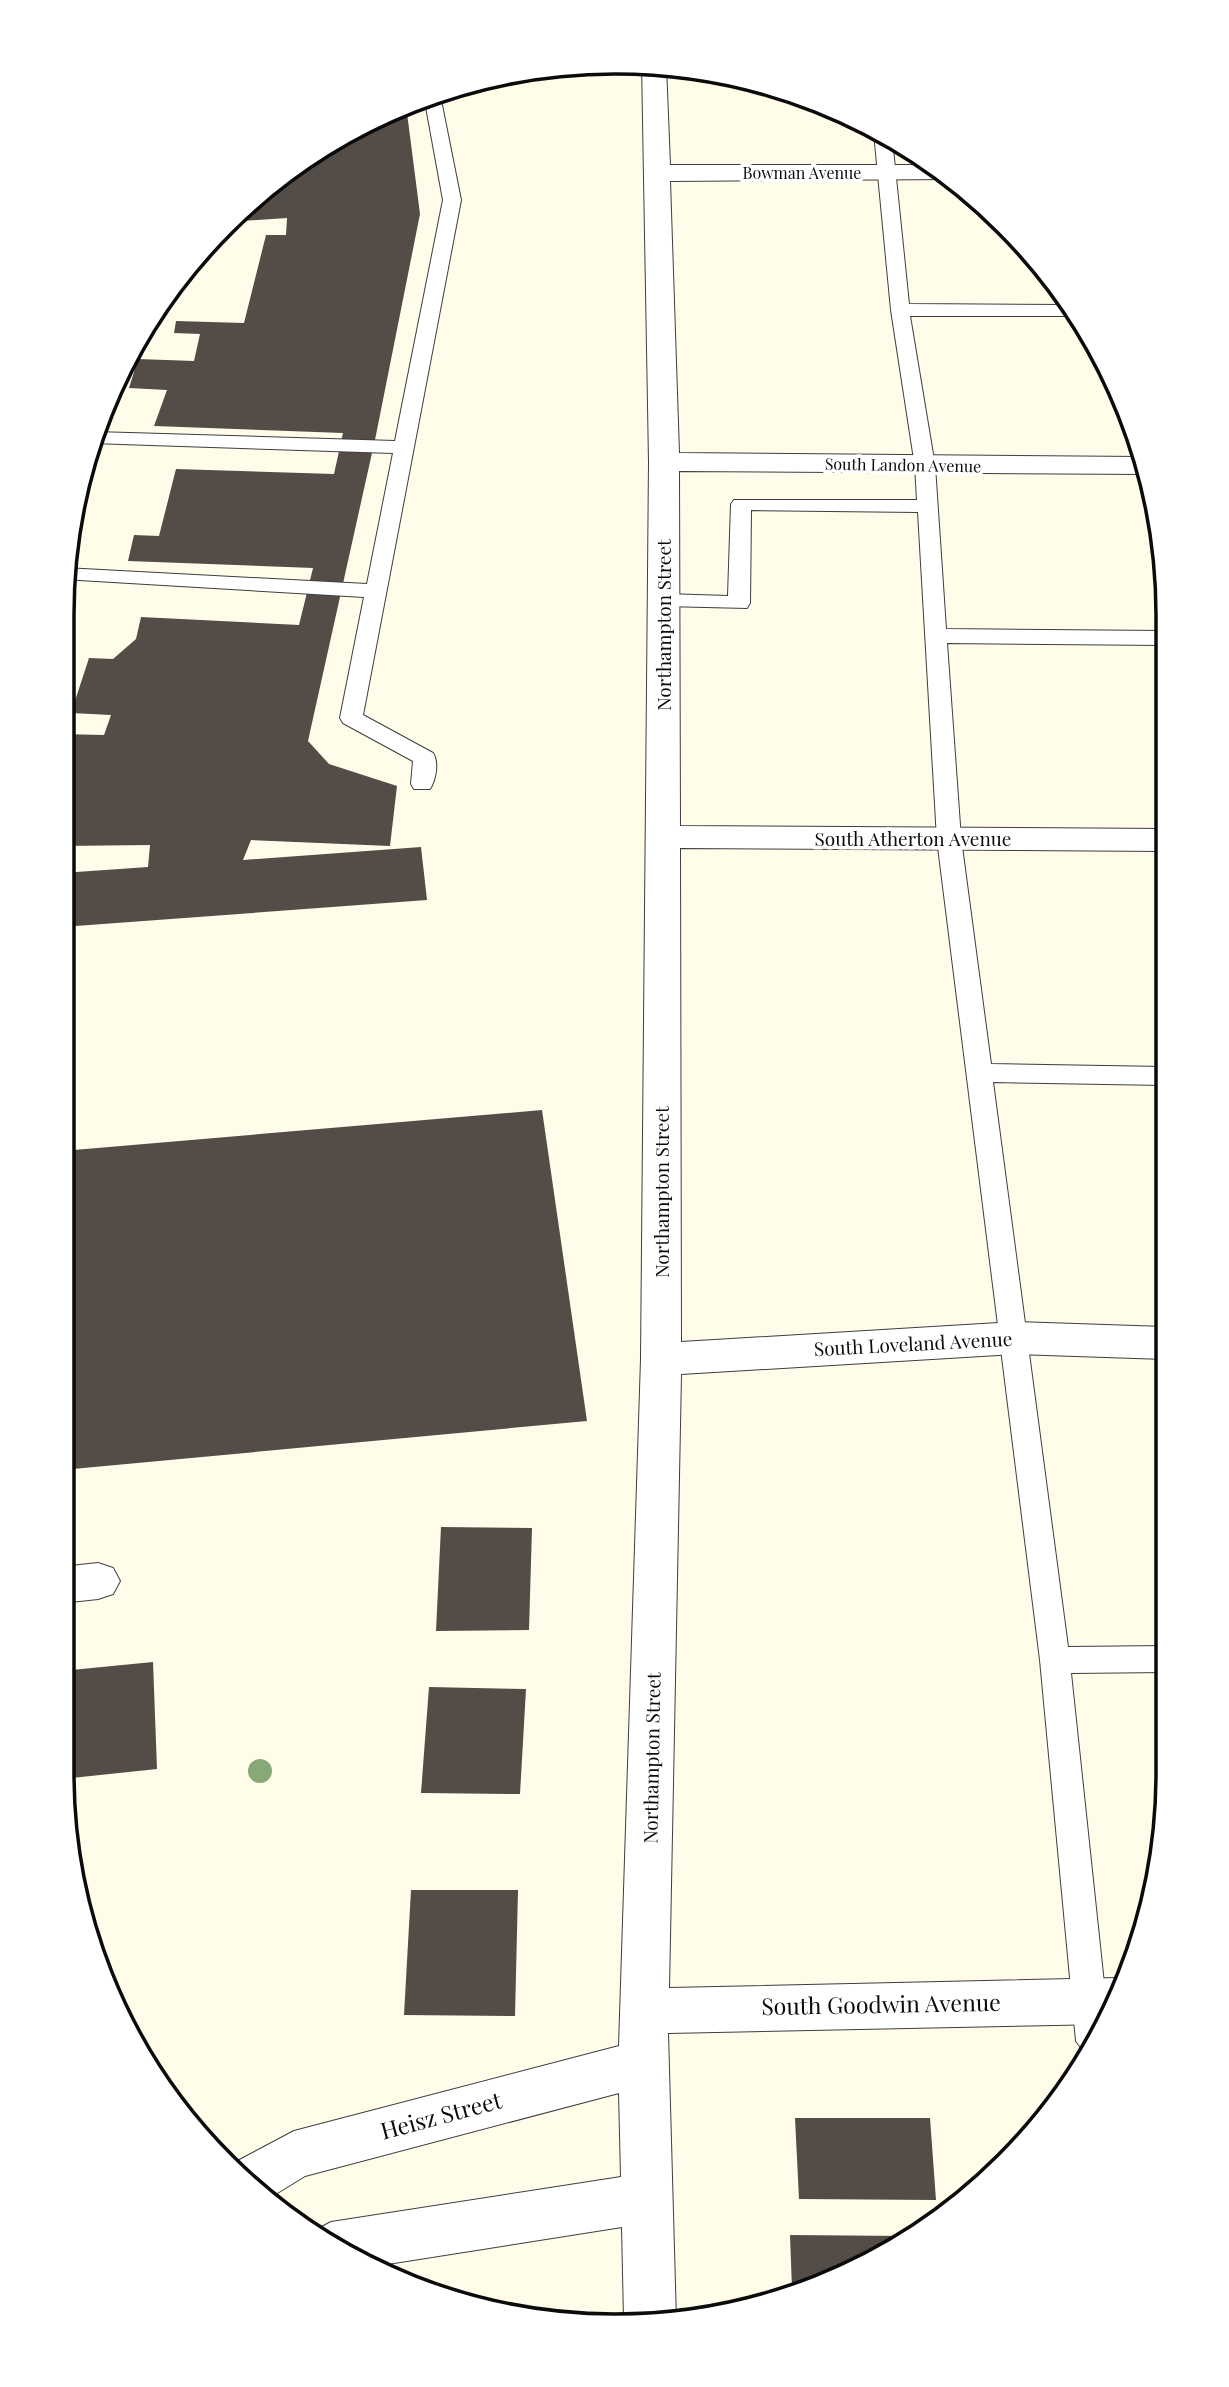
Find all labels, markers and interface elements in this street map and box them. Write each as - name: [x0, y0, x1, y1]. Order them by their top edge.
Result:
- street label: Bowman Avenue: [743, 162, 861, 183]
- street label: South Landon Avenue: [825, 453, 981, 476]
- street label: Northampton Street: [650, 539, 676, 711]
- street label: South Atherton Avenue: [815, 825, 1011, 851]
- street label: Northampton Street: [648, 1106, 674, 1278]
- street label: South Loveland Avenue: [813, 1325, 1013, 1361]
- street label: Northampton Street: [637, 1672, 665, 1844]
- street label: South Goodwin Avenue: [761, 1986, 1001, 2021]
- street label: Heisz Street: [377, 2083, 505, 2146]

